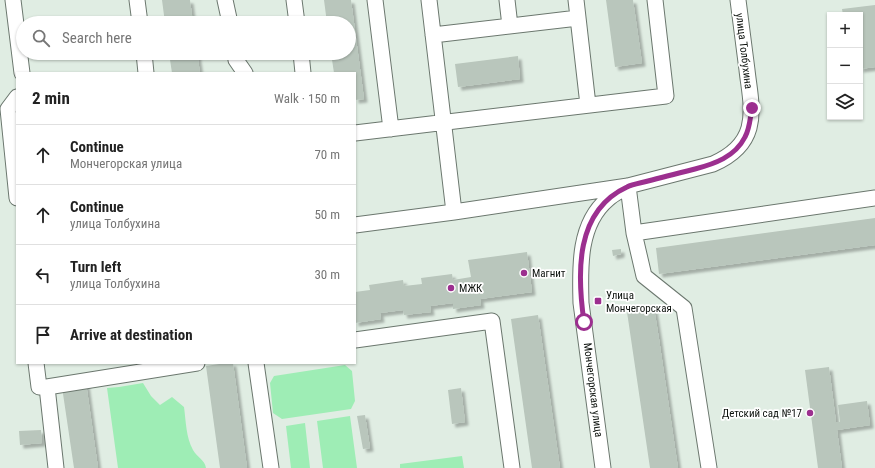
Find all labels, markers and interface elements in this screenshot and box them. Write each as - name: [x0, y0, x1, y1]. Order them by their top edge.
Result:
- street label: улица Толбухина: [733, 12, 755, 90]
- map controls: [827, 12, 863, 120]
- button: +: [827, 12, 863, 48]
- search box: [16, 16, 356, 60]
- icon: search: [30, 27, 52, 49]
- text: Search here: [62, 29, 132, 47]
- button: −: [827, 48, 863, 84]
- button: layers: [827, 84, 863, 120]
- text: 2 min: [32, 88, 70, 108]
- text: Walk · 150 m: [274, 91, 340, 106]
- route end: [743, 99, 761, 117]
- text: Continue: [70, 138, 124, 156]
- icon: ahead: [32, 144, 54, 166]
- text: 70 m: [314, 147, 340, 162]
- text: Мончегорская улица: [70, 156, 182, 171]
- text: Continue: [70, 198, 124, 216]
- icon: ahead: [32, 204, 54, 226]
- text: 50 m: [314, 207, 340, 222]
- text: улица Толбухина: [70, 216, 160, 231]
- text: Turn left: [70, 258, 121, 276]
- icon: left: [32, 264, 54, 286]
- text: 30 m: [314, 267, 340, 282]
- place label: Магнит: [532, 267, 566, 280]
- marker: Магнит: [519, 268, 529, 278]
- text: улица Толбухина: [70, 276, 160, 291]
- place label: МЖК: [459, 282, 483, 295]
- marker: МЖК: [446, 283, 456, 293]
- place label: Улица Мончегорская: [606, 289, 672, 315]
- marker: Улица Мончегорская: [593, 296, 603, 306]
- route start: [575, 313, 593, 331]
- icon: arrive: [32, 324, 54, 346]
- text: Arrive at destination: [70, 326, 193, 344]
- street label: Мончегорская улица: [581, 342, 605, 438]
- place label: Детский сад №17: [722, 407, 802, 420]
- marker: Детский сад №17: [805, 408, 815, 418]

